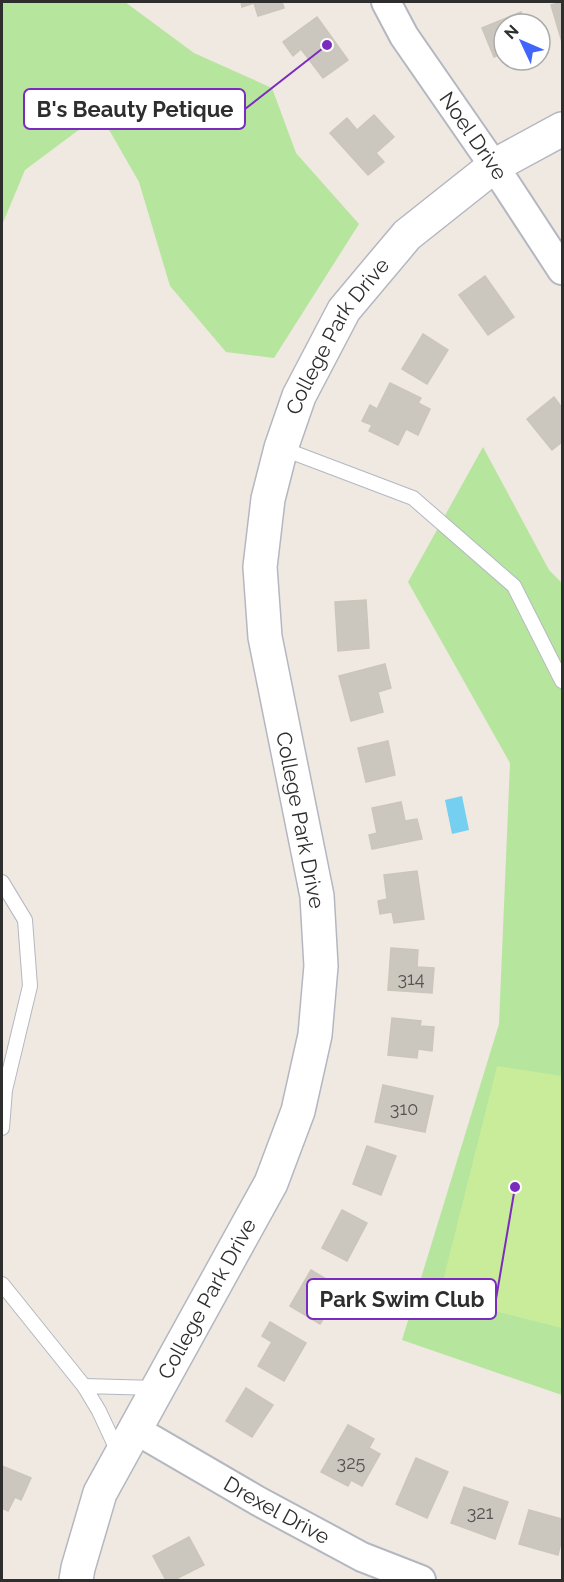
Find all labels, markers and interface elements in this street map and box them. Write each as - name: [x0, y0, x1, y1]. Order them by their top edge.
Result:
- north arrow: [492, 12, 552, 72]
- text: N: [500, 21, 523, 43]
- street label: Noel Drive: [434, 87, 513, 184]
- callout: B's Beauty Petique: [24, 89, 245, 129]
- text: B's Beauty Petique: [37, 96, 233, 122]
- street label: College Park Drive: [281, 253, 394, 418]
- street label: College Park Drive: [271, 729, 330, 910]
- house number: 314: [397, 968, 425, 989]
- house number: 310: [390, 1098, 418, 1119]
- street label: College Park Drive: [152, 1214, 261, 1383]
- callout: Park Swim Club: [307, 1279, 496, 1319]
- text: Park Swim Club: [320, 1286, 484, 1312]
- house number: 325: [337, 1452, 366, 1473]
- street label: Drexel Drive: [219, 1471, 334, 1549]
- house number: 321: [467, 1502, 494, 1523]

